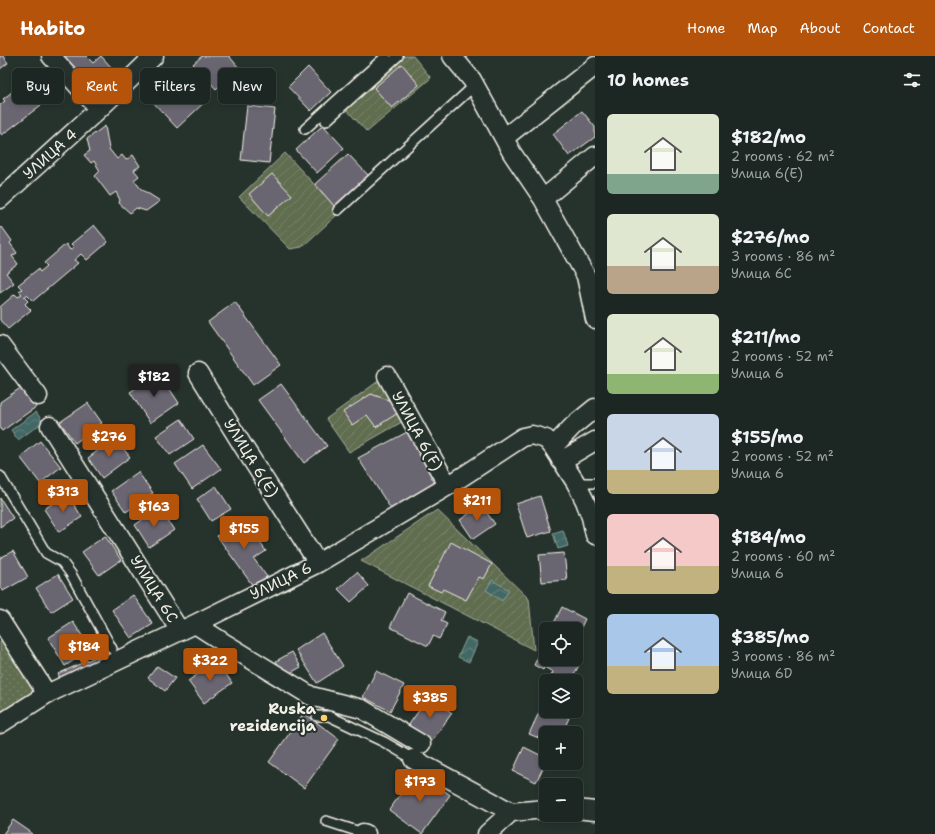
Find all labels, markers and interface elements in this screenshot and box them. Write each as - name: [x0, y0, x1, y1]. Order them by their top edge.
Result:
- text: Habito: [20, 16, 85, 41]
- text: Home: [687, 19, 726, 37]
- text: Map: [748, 19, 778, 37]
- text: About: [800, 19, 841, 37]
- text: Contact: [863, 19, 915, 37]
- chip: Buy: [12, 68, 64, 104]
- chip: Rent: [72, 68, 132, 104]
- chip: Filters: [140, 68, 210, 104]
- chip: New: [218, 68, 276, 104]
- text: 10 homes: [607, 69, 689, 91]
- icon: filters: [901, 69, 923, 91]
- street label: УЛИЦА 4: [19, 124, 81, 184]
- text: $182/mo: [731, 126, 806, 148]
- icon: home: [639, 130, 687, 178]
- text: 2 rooms · 62 m²: [731, 148, 835, 165]
- text: Улица 6(E): [731, 165, 803, 182]
- text: $276/mo: [731, 226, 810, 248]
- icon: home: [639, 230, 687, 278]
- text: 3 rooms · 86 m²: [731, 248, 835, 265]
- text: Улица 6C: [731, 265, 792, 282]
- text: $211/mo: [731, 326, 801, 348]
- icon: home: [639, 330, 687, 378]
- text: 2 rooms · 52 m²: [731, 348, 834, 365]
- pin: $182: [130, 364, 178, 398]
- text: Улица 6: [731, 365, 784, 382]
- text: $182: [138, 368, 170, 385]
- street label: УЛИЦА 6(F): [387, 388, 447, 474]
- street label: УЛИЦА 6(E): [219, 415, 283, 501]
- pin: $276: [85, 424, 133, 458]
- text: $155/mo: [731, 426, 803, 448]
- text: $276: [91, 428, 127, 445]
- icon: home: [639, 430, 687, 478]
- text: 2 rooms · 52 m²: [731, 448, 834, 465]
- text: Улица 6: [731, 465, 784, 482]
- pin: $313: [39, 479, 87, 513]
- text: $313: [47, 483, 79, 500]
- pin: $211: [453, 488, 501, 522]
- text: $211: [463, 492, 491, 509]
- pin: $163: [130, 494, 178, 528]
- text: $163: [138, 498, 170, 515]
- pin: $155: [220, 516, 268, 550]
- text: $155: [229, 520, 259, 537]
- text: $184/mo: [731, 526, 806, 548]
- icon: home: [639, 530, 687, 578]
- text: 2 rooms · 60 m²: [731, 548, 835, 565]
- street label: УЛИЦА 6C: [125, 552, 183, 626]
- street label: УЛИЦА 6: [247, 557, 315, 605]
- text: Улица 6: [731, 565, 784, 582]
- map controls: [539, 622, 583, 822]
- button: locate: [539, 622, 583, 666]
- text: $385/mo: [731, 626, 810, 648]
- icon: home: [639, 630, 687, 678]
- pin: $184: [60, 634, 108, 668]
- text: $184: [68, 638, 100, 655]
- pin: $322: [186, 648, 234, 682]
- text: 3 rooms · 86 m²: [731, 648, 835, 665]
- text: $322: [192, 652, 228, 669]
- text: Улица 6D: [731, 665, 792, 682]
- button: layers: [539, 674, 583, 718]
- pin: $385: [406, 685, 454, 719]
- text: $385: [412, 689, 448, 706]
- place label: Ruska rezidencija: [230, 699, 317, 736]
- marker: Ruska rezidencija: [319, 713, 329, 723]
- button: +: [539, 726, 583, 770]
- pin: $173: [396, 769, 444, 803]
- text: $173: [404, 773, 436, 790]
- button: −: [539, 778, 583, 822]

